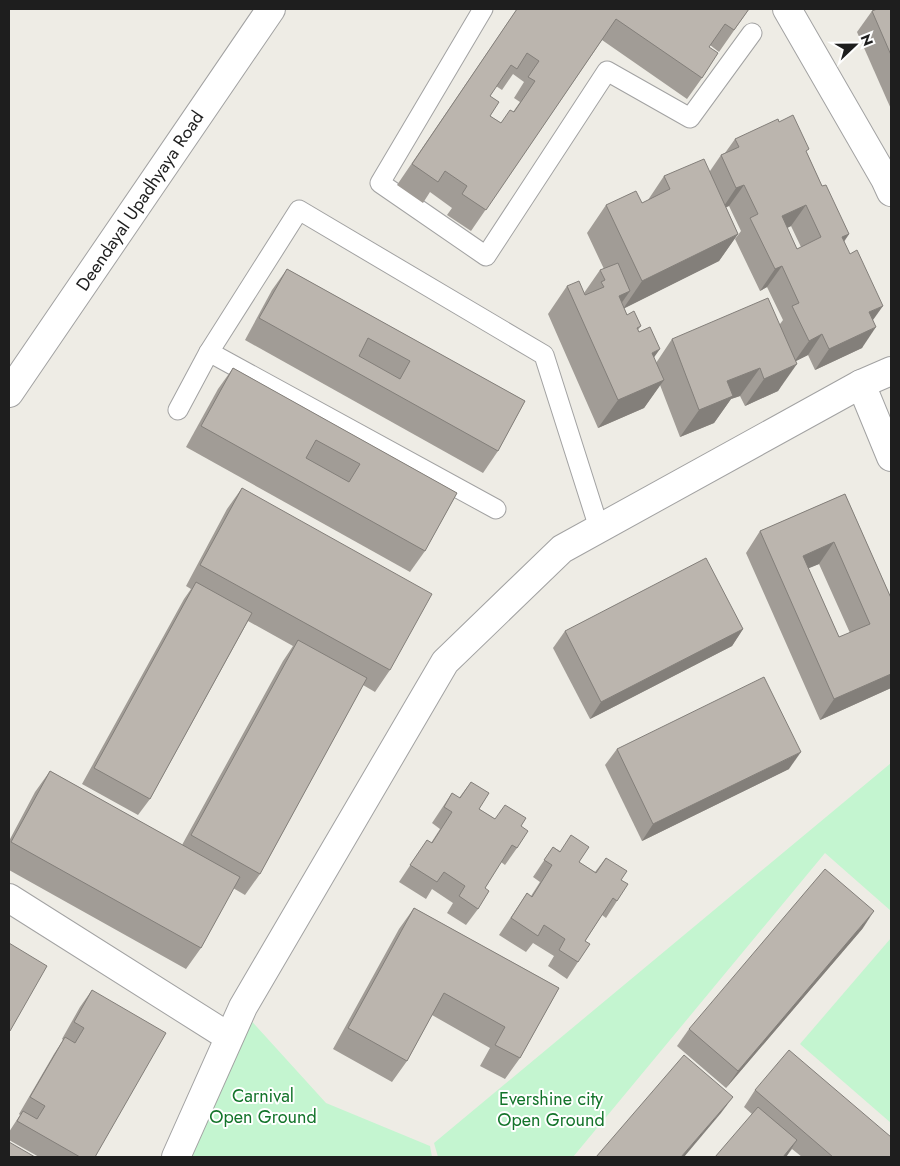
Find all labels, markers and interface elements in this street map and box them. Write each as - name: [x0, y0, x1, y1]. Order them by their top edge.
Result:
- north arrow: [830, 20, 880, 70]
- text: N: [856, 31, 878, 49]
- street label: Deendayal Upadhyaya Road: [70, 106, 210, 296]
- park label: Carnival Open Ground: [209, 1083, 317, 1130]
- park label: Evershine city Open Ground: [497, 1086, 605, 1133]

